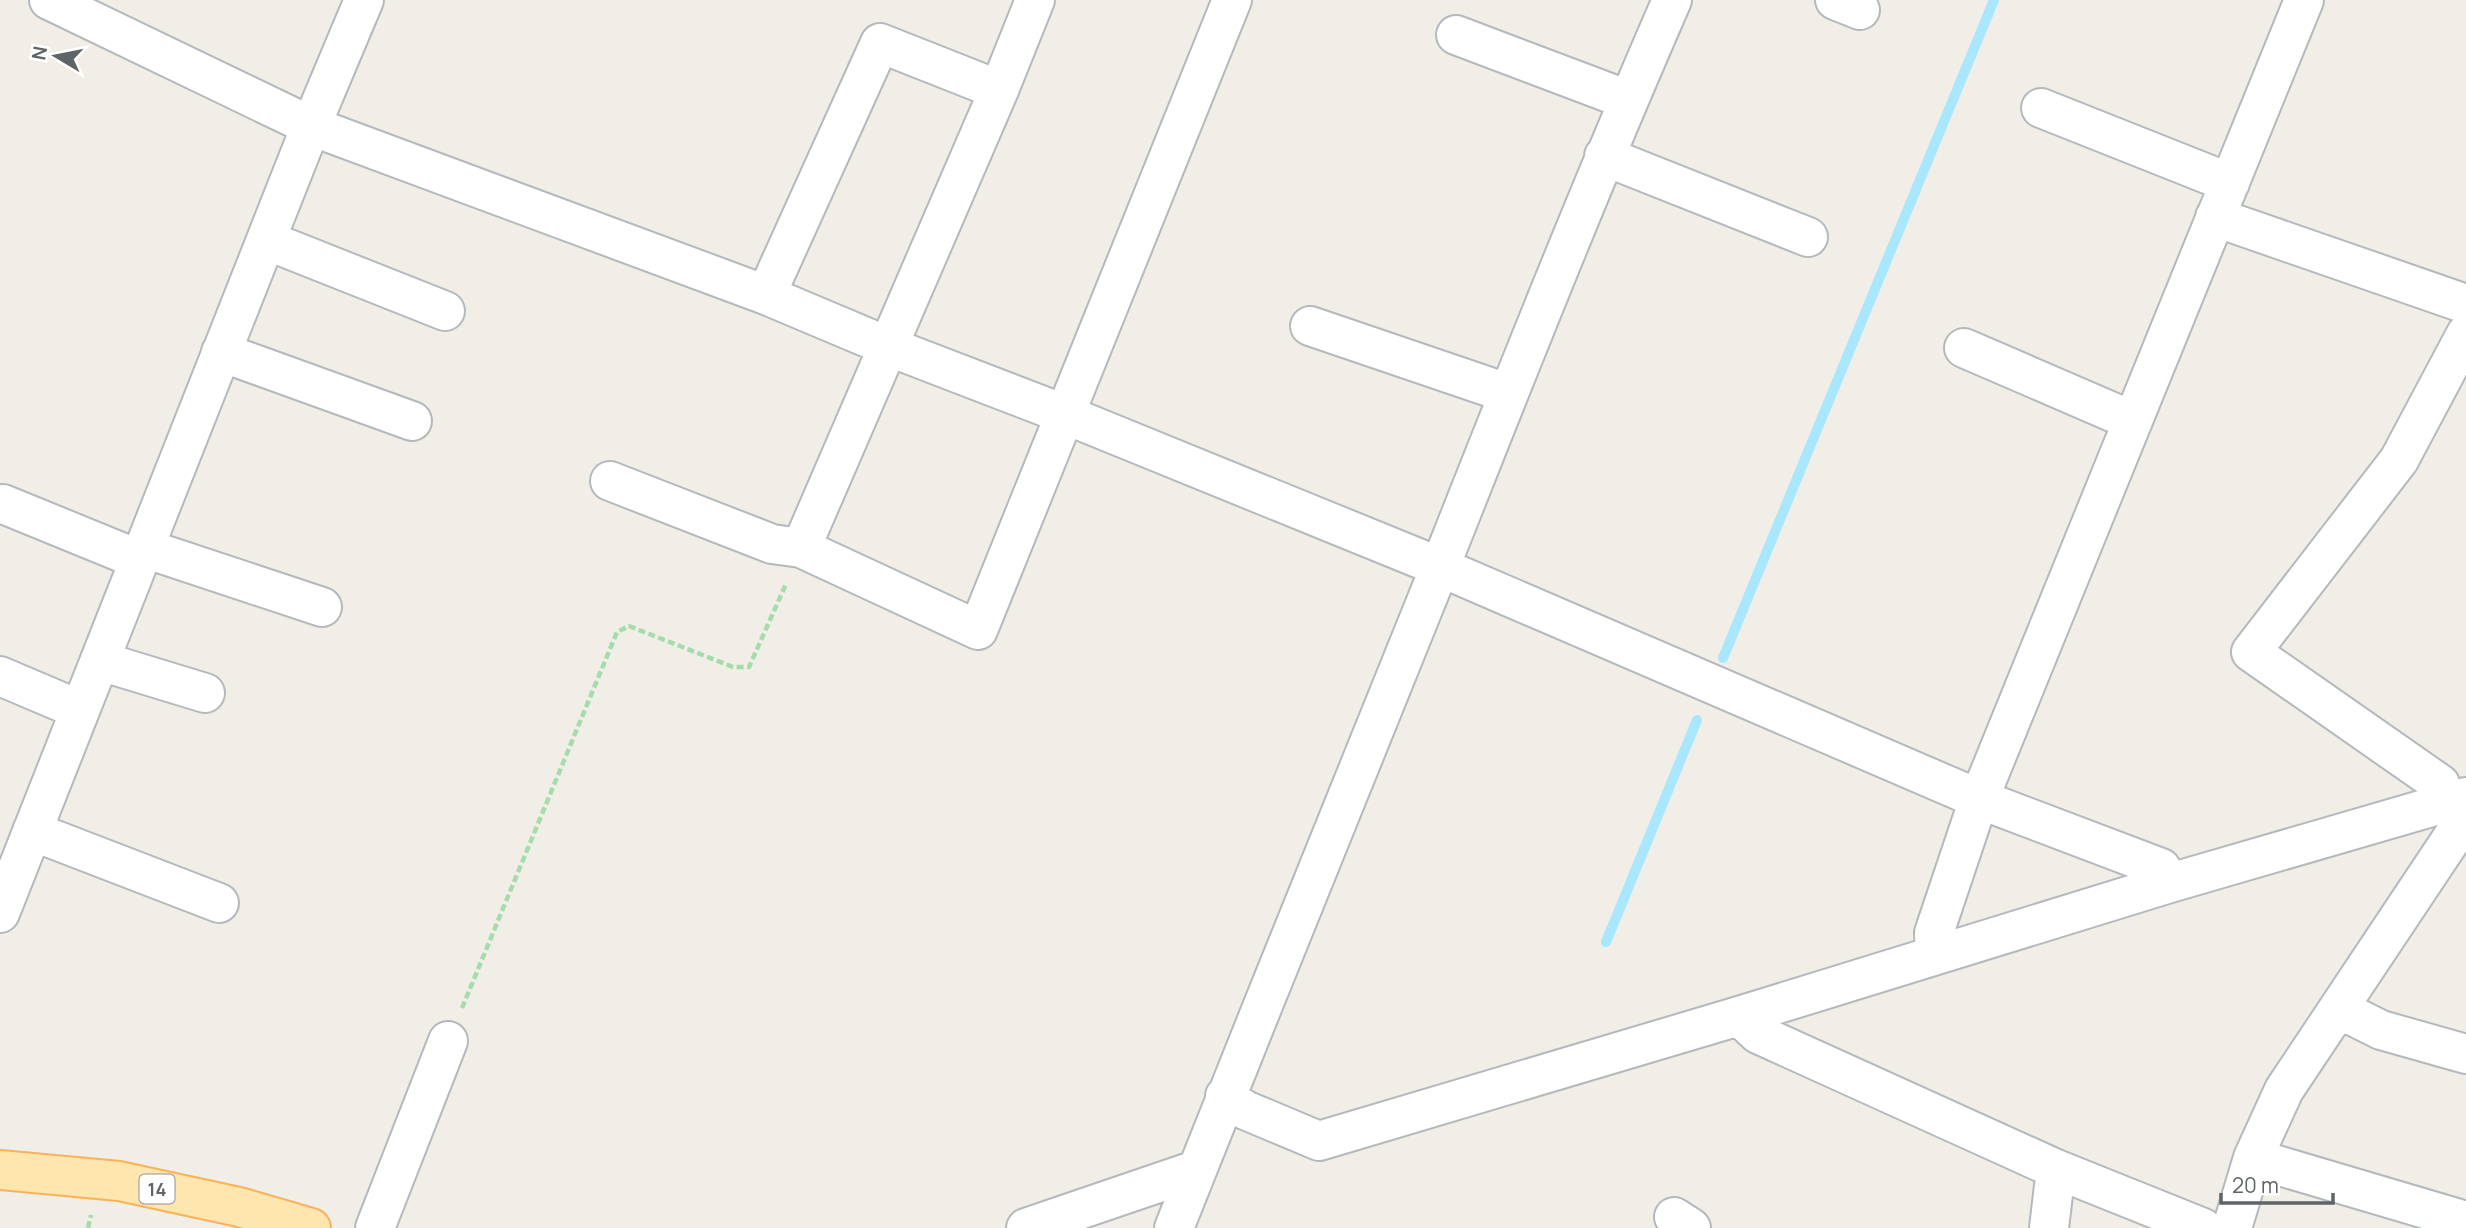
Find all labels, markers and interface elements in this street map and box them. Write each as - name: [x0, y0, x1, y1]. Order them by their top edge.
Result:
- north arrow: [21, 21, 91, 91]
- text: N: [25, 44, 53, 62]
- scale bar: [2221, 1162, 2333, 1206]
- text: 20 m: [2232, 1171, 2279, 1199]
- road number: 14: [140, 1174, 174, 1204]

